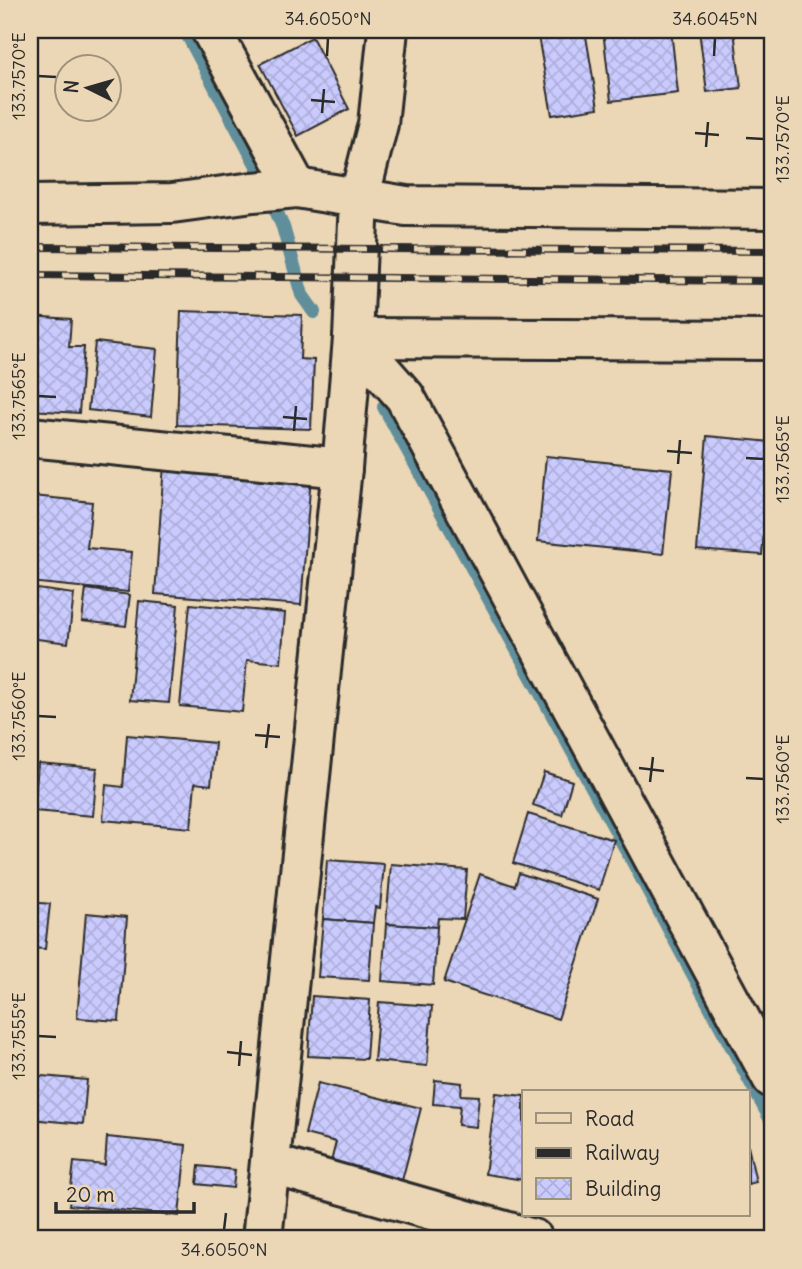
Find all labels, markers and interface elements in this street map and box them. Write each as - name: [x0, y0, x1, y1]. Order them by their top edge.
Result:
- text: 34.6050°N: [284, 7, 372, 30]
- text: 34.6045°N: [672, 7, 758, 30]
- text: 133.7570°E: [7, 32, 30, 120]
- north arrow: [52, 52, 122, 122]
- text: N: [59, 79, 84, 94]
- text: 133.7570°E: [771, 95, 794, 183]
- text: 133.7565°E: [7, 352, 30, 440]
- text: 133.7565°E: [771, 415, 794, 503]
- text: 133.7560°E: [7, 671, 30, 761]
- text: 133.7560°E: [771, 734, 794, 824]
- text: 133.7555°E: [7, 992, 30, 1080]
- legend: [522, 1090, 750, 1216]
- text: Road: [585, 1105, 634, 1132]
- text: Railway: [585, 1139, 660, 1166]
- scale bar: [56, 1171, 194, 1215]
- text: Building: [585, 1175, 661, 1202]
- text: 20 m: [66, 1181, 115, 1208]
- text: 34.6050°N: [180, 1238, 268, 1261]

